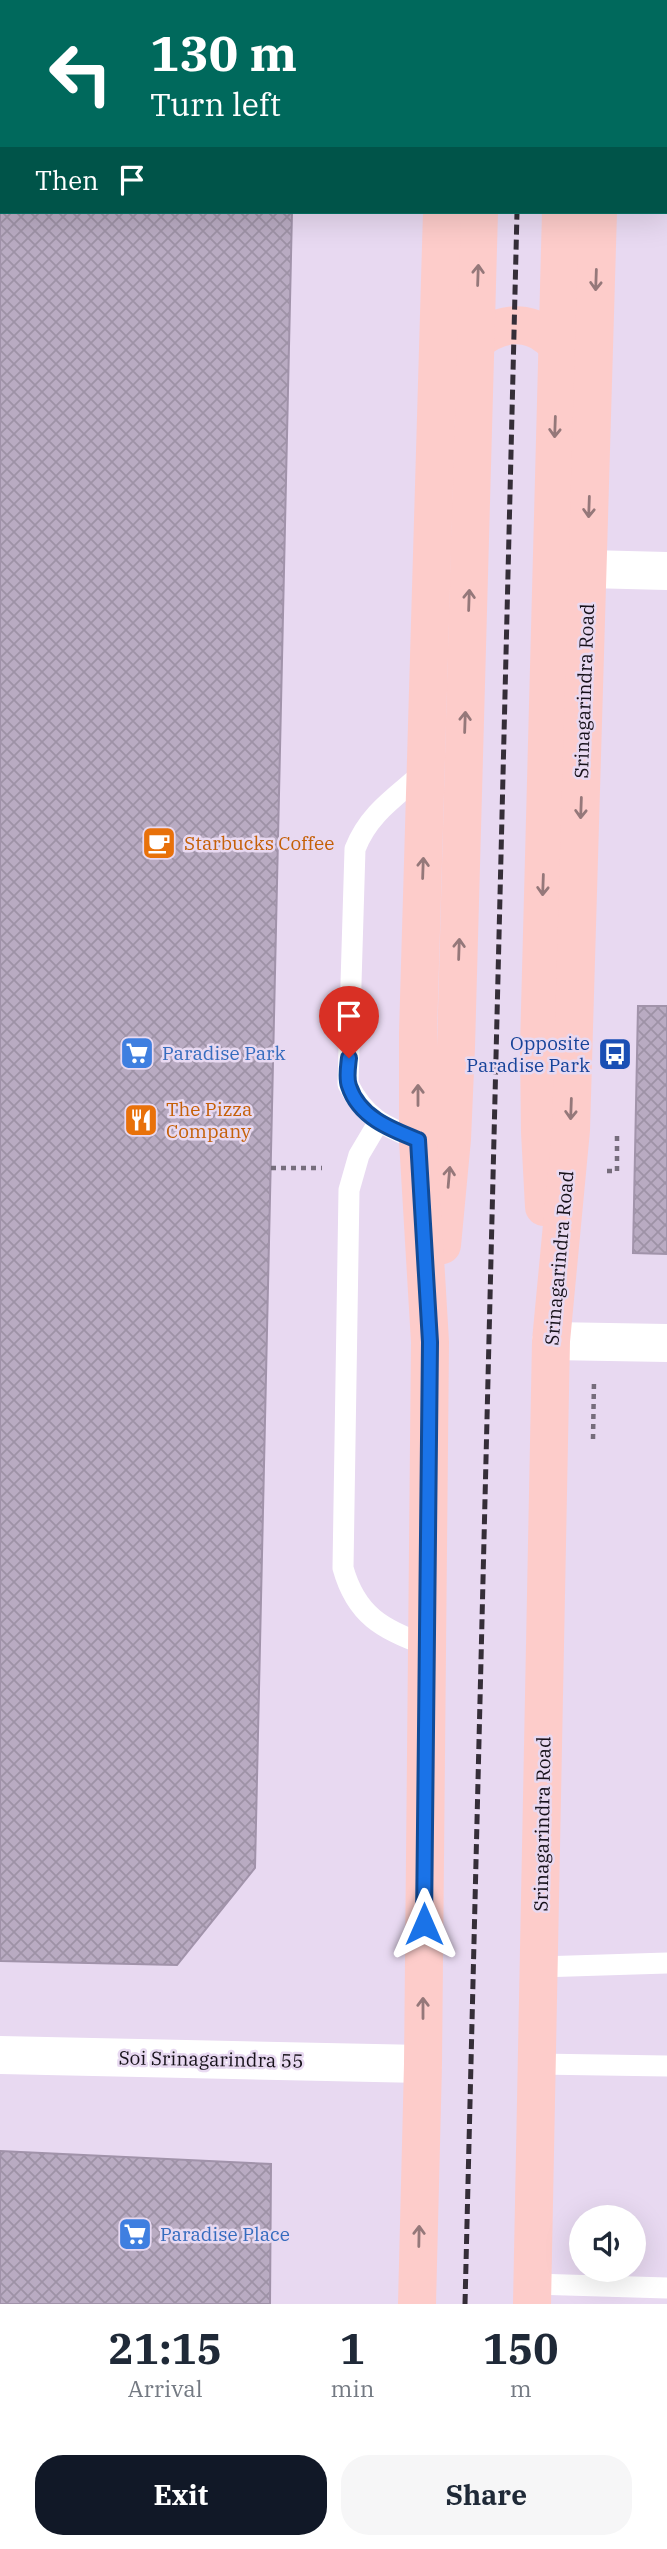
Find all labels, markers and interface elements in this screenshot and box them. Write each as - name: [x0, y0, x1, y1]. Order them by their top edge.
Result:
- text: 130 m: [150, 21, 297, 84]
- icon: left: [35, 28, 126, 119]
- text: Turn left: [150, 83, 281, 125]
- icon: arrive: [113, 161, 151, 199]
- text: Then: [35, 163, 99, 197]
- one-way arrow: [471, 264, 484, 287]
- one-way arrow: [589, 268, 602, 291]
- one-way arrow: [549, 415, 562, 438]
- one-way arrow: [583, 496, 596, 519]
- one-way arrow: [462, 589, 475, 612]
- street label: Srinagarindra Road: [569, 603, 599, 779]
- one-way arrow: [459, 711, 472, 734]
- one-way arrow: [574, 797, 587, 820]
- cafe icon: Starbucks Coffee: [140, 824, 178, 862]
- place label: Starbucks Coffee: [184, 831, 334, 855]
- one-way arrow: [416, 857, 430, 880]
- one-way arrow: [537, 874, 550, 897]
- one-way arrow: [452, 938, 466, 961]
- pin: [319, 986, 379, 1058]
- icon: arrive: [330, 997, 368, 1035]
- place label: Opposite Paradise Park: [466, 1031, 590, 1077]
- supermarket icon: Paradise Park: [118, 1034, 156, 1072]
- bus stop icon: Opposite Paradise Park: [596, 1035, 634, 1073]
- place label: Paradise Park: [162, 1041, 286, 1065]
- one-way arrow: [411, 1084, 425, 1107]
- place label: The Pizza Company: [166, 1097, 252, 1143]
- one-way arrow: [565, 1097, 578, 1120]
- restaurant icon: The Pizza Company: [122, 1101, 160, 1139]
- one-way arrow: [442, 1166, 455, 1189]
- street label: Srinagarindra Road: [539, 1170, 579, 1346]
- street label: Srinagarindra Road: [528, 1736, 556, 1912]
- position arrow: [387, 1887, 461, 1961]
- one-way arrow: [416, 1997, 430, 2020]
- street label: Soi Srinagarindra 55: [118, 2045, 304, 2073]
- map controls: [569, 2205, 646, 2282]
- button: sound: [569, 2205, 646, 2282]
- supermarket icon: Paradise Place: [116, 2215, 154, 2253]
- place label: Paradise Place: [160, 2222, 290, 2246]
- one-way arrow: [412, 2225, 426, 2248]
- text: 21:15: [108, 2321, 222, 2376]
- text: 1: [340, 2321, 365, 2376]
- text: 150: [483, 2321, 558, 2376]
- text: Arrival: [128, 2373, 203, 2403]
- text: min: [331, 2373, 374, 2403]
- text: m: [510, 2373, 532, 2403]
- button: Exit: [35, 2455, 327, 2535]
- button: Share: [341, 2455, 632, 2535]

